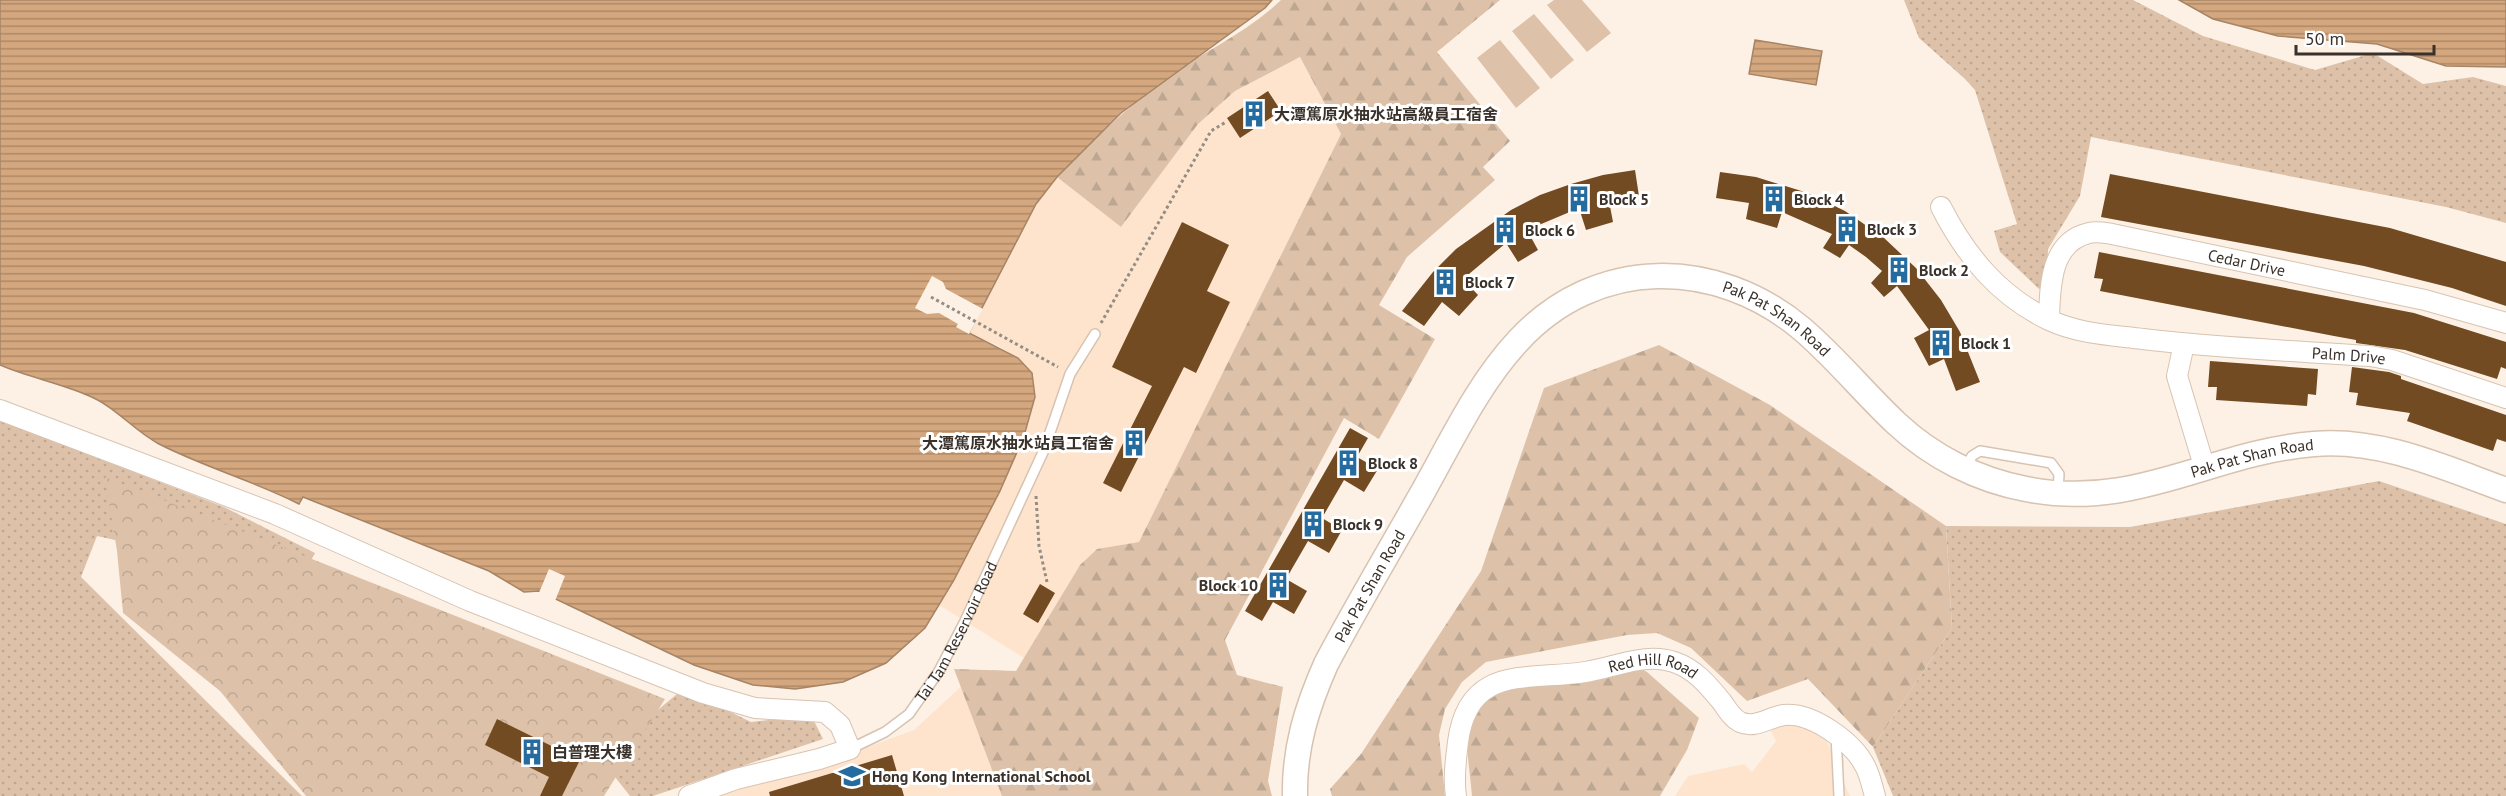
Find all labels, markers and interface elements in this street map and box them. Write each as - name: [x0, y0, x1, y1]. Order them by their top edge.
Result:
- scale bar: [2296, 18, 2434, 56]
- text: 50 m: [2305, 27, 2344, 50]
- building icon: 大潭篤原水抽水站高級員工宿舍: [1239, 99, 1269, 129]
- place label: 大潭篤原水抽水站高級員工宿舍: [1274, 104, 1498, 124]
- building icon: Block 5: [1564, 184, 1594, 214]
- building icon: Block 4: [1759, 184, 1789, 214]
- place label: Block 5: [1599, 189, 1649, 209]
- place label: Block 4: [1794, 189, 1844, 209]
- building icon: Block 3: [1832, 214, 1862, 244]
- building icon: Block 6: [1490, 215, 1520, 245]
- place label: Block 3: [1867, 219, 1917, 239]
- place label: Block 6: [1525, 220, 1575, 240]
- street label: Cedar Drive: [2206, 244, 2287, 280]
- building icon: Block 2: [1884, 255, 1914, 285]
- place label: Block 2: [1919, 260, 1969, 280]
- building icon: Block 7: [1430, 267, 1460, 297]
- place label: Block 7: [1465, 272, 1515, 292]
- street label: Pak Pat Shan Road: [1720, 276, 1835, 360]
- building icon: Block 1: [1926, 328, 1956, 358]
- place label: Block 1: [1961, 333, 2011, 353]
- street label: Palm Drive: [2311, 342, 2387, 369]
- building icon: 大潭篤原水抽水站員工宿舍: [1119, 428, 1149, 458]
- place label: 大潭篤原水抽水站員工宿舍: [922, 433, 1114, 453]
- street label: Pak Pat Shan Road: [2188, 434, 2315, 482]
- building icon: Block 8: [1333, 448, 1363, 478]
- place label: Block 8: [1368, 453, 1418, 473]
- building icon: Block 9: [1298, 509, 1328, 539]
- place label: Block 9: [1333, 514, 1383, 534]
- street label: Pak Pat Shan Road: [1330, 526, 1409, 646]
- street label: Tai Tam Reservoir Road: [910, 558, 1001, 706]
- building icon: Block 10: [1263, 570, 1293, 600]
- place label: Block 10: [1199, 575, 1258, 595]
- street label: Red Hill Road: [1606, 649, 1702, 683]
- building icon: 白普理大樓: [517, 737, 547, 767]
- place label: 白普理大樓: [552, 742, 632, 762]
- school or university icon: Hong Kong International School: [837, 761, 867, 791]
- place label: Hong Kong International School: [872, 766, 1091, 786]

